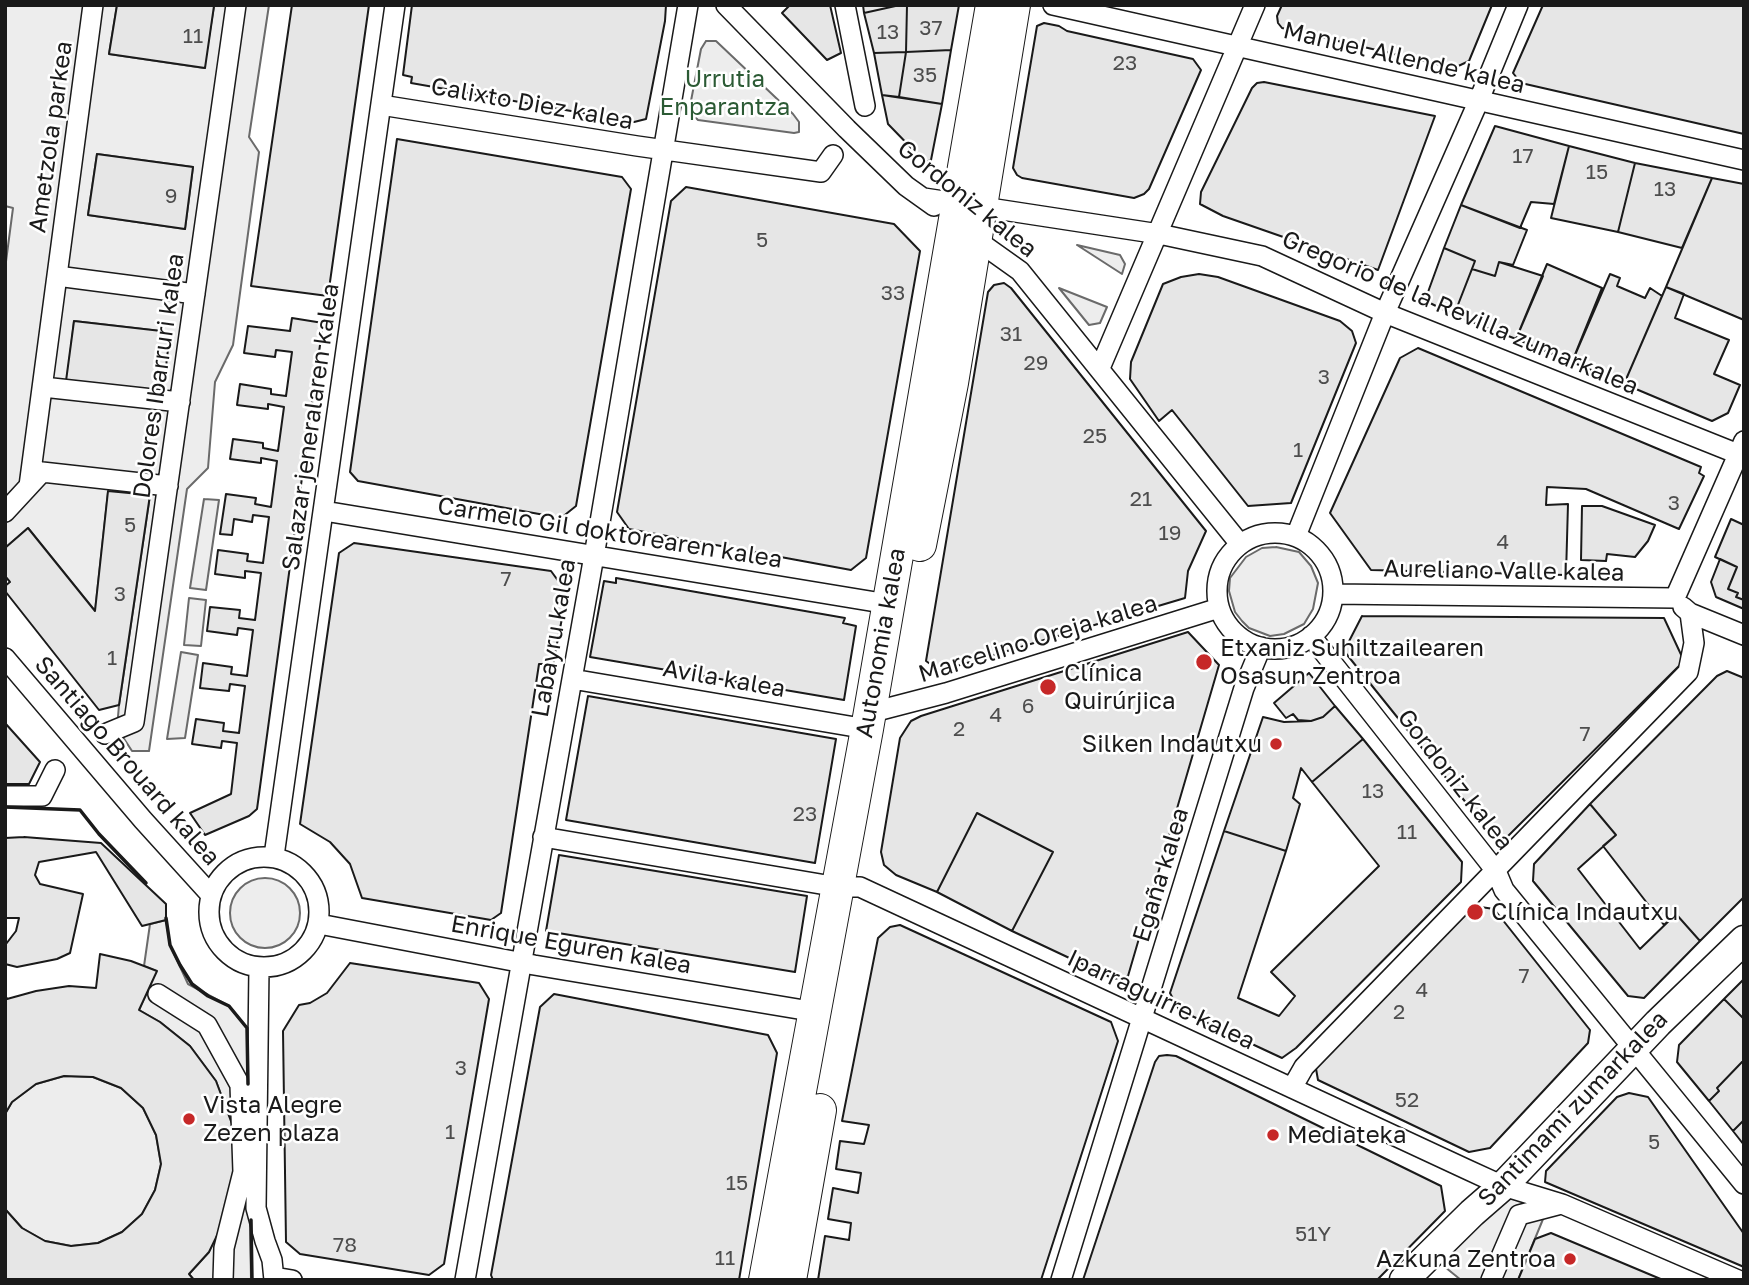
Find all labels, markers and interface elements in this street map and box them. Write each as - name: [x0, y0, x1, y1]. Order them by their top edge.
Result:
- house number: 37: [919, 15, 943, 41]
- street label: Manuel Allende kalea: [1280, 16, 1528, 100]
- house number: 13: [877, 19, 899, 45]
- house number: 11: [183, 23, 203, 49]
- street label: Ametzola parkea: [23, 39, 79, 235]
- house number: 23: [1113, 50, 1137, 76]
- house number: 35: [913, 62, 937, 88]
- park label: Urrutia Enparantza: [660, 65, 790, 121]
- street label: Calixto Diez kalea: [429, 72, 635, 136]
- street label: Gordoniz kalea: [892, 134, 1042, 264]
- house number: 17: [1512, 143, 1534, 169]
- house number: 15: [1586, 159, 1608, 185]
- house number: 13: [1654, 176, 1676, 202]
- house number: 9: [165, 183, 177, 209]
- street label: Gregorio de la Revilla zumarkalea: [1278, 225, 1642, 401]
- house number: 5: [756, 227, 768, 253]
- street label: Dolores Ibarruri kalea: [128, 251, 190, 501]
- house number: 33: [881, 280, 905, 306]
- street label: Salazar jeneralaren kalea: [277, 281, 345, 573]
- house number: 31: [1000, 321, 1022, 347]
- house number: 29: [1024, 350, 1048, 376]
- house number: 3: [1318, 364, 1330, 390]
- house number: 25: [1083, 423, 1107, 449]
- house number: 1: [1293, 437, 1303, 463]
- house number: 21: [1130, 486, 1152, 512]
- house number: 3: [1668, 490, 1680, 516]
- street label: Carmelo Gil doktorearen kalea: [436, 492, 784, 574]
- house number: 5: [124, 512, 136, 538]
- house number: 19: [1159, 520, 1181, 546]
- house number: 4: [1497, 529, 1509, 555]
- street label: Autonomia kalea: [850, 546, 912, 740]
- street label: Aureliano Valle kalea: [1383, 554, 1625, 588]
- street label: Labayru kalea: [526, 556, 582, 720]
- house number: 7: [500, 566, 512, 592]
- house number: 3: [114, 581, 126, 607]
- street label: Marcelino Oreja kalea: [915, 589, 1161, 689]
- place label: Etxaniz Suhiltzailearen Osasun Zentroa: [1220, 634, 1484, 690]
- house number: 1: [107, 645, 117, 671]
- street label: Santiago Brouard kalea: [28, 651, 226, 871]
- marker: Etxaniz Suhiltzailearen Osasun Zentroa: [1194, 652, 1214, 672]
- street label: Avila kalea: [661, 654, 787, 704]
- place label: Clínica Quirúrjica: [1064, 659, 1175, 715]
- marker: Clínica Quirúrjica: [1038, 677, 1058, 697]
- house number: 6: [1022, 693, 1034, 719]
- house number: 4: [990, 702, 1002, 728]
- street label: Gordoniz kalea: [1391, 704, 1519, 856]
- house number: 2: [953, 716, 965, 742]
- house number: 7: [1579, 721, 1591, 747]
- place label: Silken Indautxu: [1082, 730, 1262, 758]
- marker: Silken Indautxu: [1268, 736, 1284, 752]
- house number: 13: [1362, 778, 1384, 804]
- house number: 23: [793, 801, 817, 827]
- street label: Egaña kalea: [1127, 804, 1195, 946]
- house number: 11: [1397, 819, 1417, 845]
- place label: Clínica Indautxu: [1491, 898, 1678, 926]
- marker: Clínica Indautxu: [1465, 902, 1485, 922]
- street label: Enrique Eguren kalea: [449, 910, 693, 980]
- street label: Iparraguirre kalea: [1063, 944, 1259, 1056]
- house number: 7: [1518, 963, 1530, 989]
- house number: 4: [1416, 977, 1428, 1003]
- house number: 2: [1393, 999, 1405, 1025]
- street label: Santimami zumarkalea: [1472, 1005, 1674, 1213]
- house number: 3: [455, 1055, 467, 1081]
- house number: 52: [1395, 1087, 1419, 1113]
- place label: Vista Alegre Zezen plaza: [203, 1091, 342, 1147]
- marker: Vista Alegre Zezen plaza: [181, 1111, 197, 1127]
- house number: 1: [445, 1119, 455, 1145]
- place label: Mediateka: [1287, 1121, 1406, 1149]
- marker: Mediateka: [1265, 1127, 1281, 1143]
- house number: 5: [1648, 1129, 1660, 1155]
- house number: 15: [726, 1170, 748, 1196]
- house number: 51Y: [1295, 1221, 1331, 1247]
- house number: 78: [333, 1232, 357, 1258]
- house number: 11: [715, 1245, 735, 1271]
- place label: Azkuna Zentroa: [1376, 1245, 1556, 1273]
- marker: Azkuna Zentroa: [1562, 1251, 1578, 1267]

